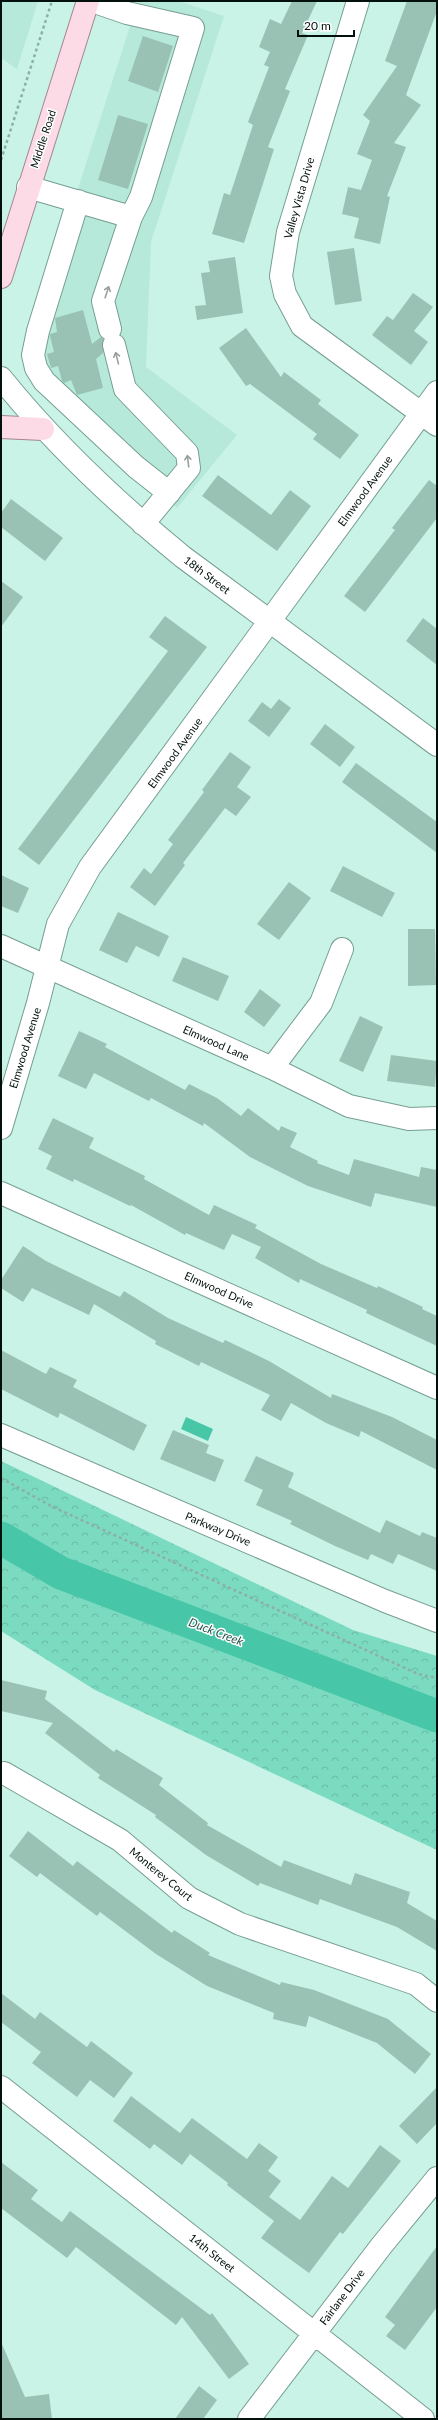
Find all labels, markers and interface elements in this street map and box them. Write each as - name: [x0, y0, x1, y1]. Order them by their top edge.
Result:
- scale bar: [298, 12, 354, 38]
- text: 20 m: [304, 18, 331, 33]
- street label: Middle Road: [27, 108, 58, 170]
- street label: Valley Vista Drive: [281, 155, 316, 240]
- one-way arrow: [103, 286, 111, 298]
- one-way arrow: [113, 351, 120, 364]
- street label: Elmwood Avenue: [335, 453, 395, 528]
- one-way arrow: [184, 455, 192, 468]
- street label: 18th Street: [182, 553, 233, 596]
- street label: Elmwood Avenue: [145, 715, 205, 790]
- street label: Elmwood Avenue: [6, 1006, 43, 1090]
- street label: Elmwood Lane: [181, 1022, 251, 1063]
- street label: Elmwood Drive: [183, 1269, 256, 1311]
- street label: Parkway Drive: [184, 1509, 253, 1548]
- water label: Duck Creek: [187, 1614, 246, 1649]
- street label: Monterey Court: [127, 1844, 195, 1903]
- street label: 14th Street: [187, 2231, 238, 2275]
- street label: Fairlane Drive: [316, 2266, 367, 2327]

